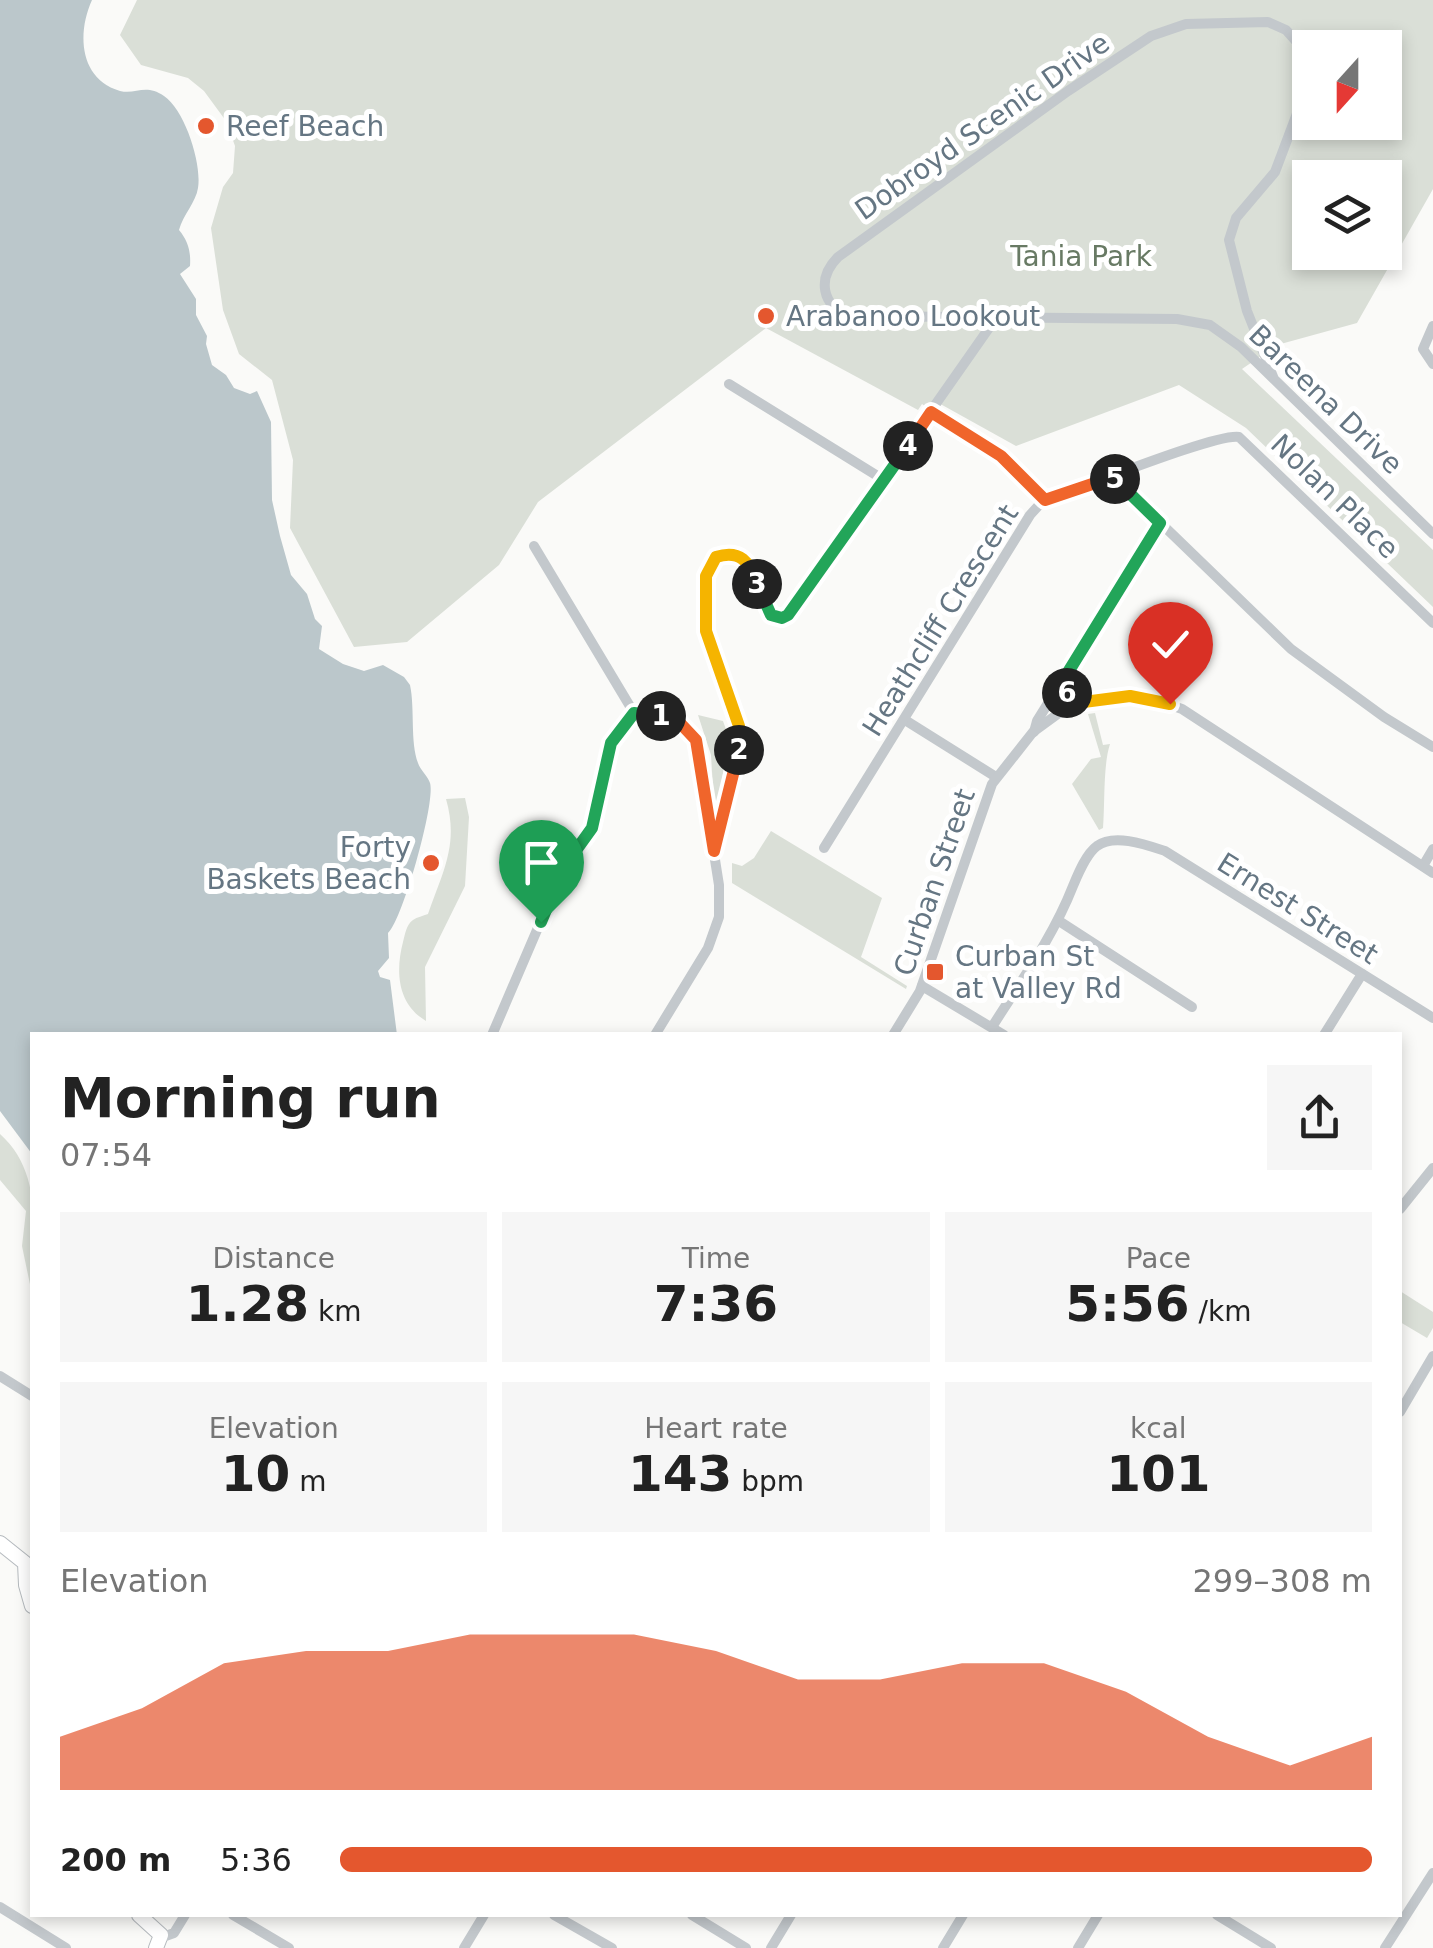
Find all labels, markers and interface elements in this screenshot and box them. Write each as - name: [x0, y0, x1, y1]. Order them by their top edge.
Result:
- street label: Dobroyd Scenic Drive: [849, 26, 1116, 227]
- north arrow: [1292, 30, 1402, 140]
- map controls: [1292, 30, 1402, 270]
- place label: Reef Beach: [226, 110, 384, 143]
- marker: Reef Beach: [195, 115, 217, 137]
- button: layers: [1292, 160, 1402, 270]
- park label: Tania Park: [1009, 240, 1153, 273]
- place label: Arabanoo Lookout: [786, 300, 1040, 333]
- marker: Arabanoo Lookout: [755, 305, 777, 327]
- street label: Bareena Drive: [1242, 318, 1409, 481]
- pin: 4: [883, 421, 933, 471]
- street label: Nolan Place: [1264, 427, 1405, 565]
- text: 4: [898, 429, 918, 462]
- pin: 5: [1090, 454, 1140, 504]
- text: 5: [1105, 462, 1125, 495]
- street label: Heathcliff Crescent: [856, 498, 1025, 742]
- pin: 3: [732, 559, 782, 609]
- text: 3: [747, 567, 767, 600]
- pin: [1128, 602, 1213, 705]
- icon: check: [1143, 617, 1198, 672]
- pin: 6: [1042, 668, 1092, 718]
- text: 6: [1057, 676, 1077, 709]
- pin: 1: [636, 691, 686, 741]
- text: 1: [651, 699, 671, 732]
- pin: 2: [714, 725, 764, 775]
- text: 2: [729, 733, 749, 766]
- street label: Curban Street: [887, 784, 982, 980]
- pin: [499, 820, 584, 923]
- place label: Forty Baskets Beach: [206, 831, 411, 896]
- icon: arrive: [514, 835, 569, 890]
- street label: Ernest Street: [1211, 846, 1384, 971]
- marker: Forty Baskets Beach: [420, 852, 442, 874]
- place label: Curban St at Valley Rd: [955, 940, 1122, 1005]
- marker: Curban St at Valley Rd: [924, 961, 946, 983]
- button: share: [1267, 1065, 1372, 1170]
- text: Morning run: [60, 1066, 441, 1130]
- text: 07:54: [60, 1136, 152, 1174]
- text: Distance: [212, 1242, 335, 1275]
- text: Time: [682, 1242, 750, 1275]
- text: Pace: [1126, 1242, 1191, 1275]
- text: 1.28: [186, 1275, 309, 1333]
- text: 7:36: [654, 1275, 778, 1333]
- text: 5:56: [1065, 1275, 1190, 1333]
- text: km: [309, 1295, 362, 1328]
- text: /km: [1190, 1295, 1251, 1328]
- text: Elevation: [209, 1412, 339, 1445]
- text: Heart rate: [644, 1412, 788, 1445]
- text: kcal: [1130, 1412, 1187, 1445]
- text: 10: [221, 1445, 290, 1503]
- text: 143: [628, 1445, 732, 1503]
- text: 101: [1106, 1445, 1211, 1503]
- text: m: [290, 1465, 327, 1498]
- text: bpm: [732, 1465, 804, 1498]
- text: Elevation: [60, 1562, 209, 1600]
- text: 299–308 m: [1193, 1562, 1372, 1600]
- text: 200 m: [60, 1841, 171, 1879]
- text: 5:36: [220, 1841, 292, 1879]

